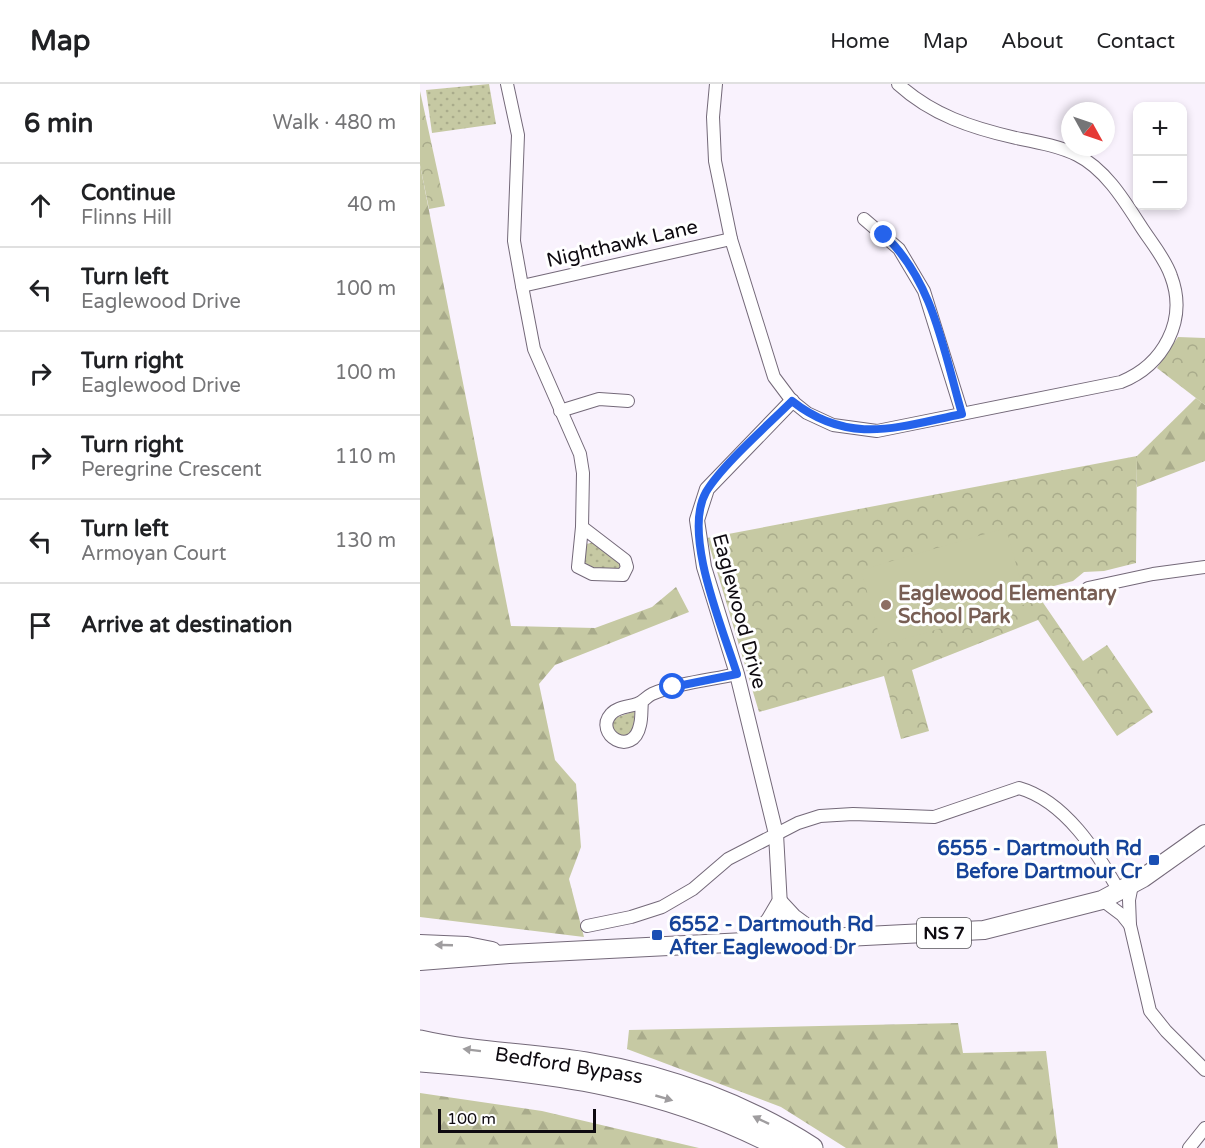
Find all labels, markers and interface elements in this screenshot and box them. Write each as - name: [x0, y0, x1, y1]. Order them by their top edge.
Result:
- text: Map: [30, 24, 90, 58]
- text: Home: [830, 29, 890, 54]
- text: Map: [923, 29, 968, 54]
- text: About: [1001, 29, 1063, 54]
- text: Contact: [1096, 29, 1175, 54]
- north arrow: [1061, 102, 1115, 156]
- map controls: [1133, 102, 1187, 210]
- button: +: [1133, 102, 1187, 156]
- text: 6 min: [24, 108, 93, 139]
- text: Walk · 480 m: [273, 111, 396, 135]
- button: −: [1133, 156, 1187, 210]
- text: Continue: [81, 180, 176, 206]
- icon: ahead: [24, 189, 57, 222]
- text: 40 m: [347, 193, 396, 217]
- text: Flinns Hill: [81, 206, 172, 230]
- street label: Nighthawk Lane: [544, 215, 700, 273]
- route end: [870, 221, 896, 247]
- text: Turn left: [81, 264, 169, 290]
- icon: left: [24, 273, 57, 306]
- text: 100 m: [335, 277, 396, 301]
- text: Eaglewood Drive: [81, 290, 241, 314]
- text: Turn right: [81, 348, 183, 374]
- icon: right: [24, 357, 57, 390]
- text: 100 m: [335, 361, 396, 385]
- text: Eaglewood Drive: [81, 374, 241, 398]
- text: Turn right: [81, 432, 183, 458]
- icon: right: [24, 441, 57, 474]
- text: 110 m: [335, 445, 396, 469]
- text: Peregrine Crescent: [81, 458, 262, 482]
- text: Turn left: [81, 516, 169, 542]
- icon: left: [24, 525, 57, 558]
- text: 130 m: [335, 529, 396, 553]
- street label: Eaglewood Drive: [707, 531, 771, 692]
- text: Armoyan Court: [81, 542, 226, 566]
- place label: Eaglewood Elementary School Park: [898, 582, 1117, 629]
- marker: Eaglewood Elementary School Park: [879, 598, 893, 612]
- icon: arrive: [24, 609, 57, 642]
- text: Arrive at destination: [81, 612, 292, 638]
- route start: [659, 673, 685, 699]
- place label: 6555 - Dartmouth Rd Before Dartmour Cr: [937, 837, 1142, 884]
- marker: 6555 - Dartmouth Rd Before Dartmour Cr: [1147, 853, 1161, 867]
- place label: 6552 - Dartmouth Rd After Eaglewood Dr: [669, 913, 874, 960]
- road number: NS 7: [917, 918, 971, 948]
- marker: 6552 - Dartmouth Rd After Eaglewood Dr: [650, 928, 664, 942]
- one-way arrow: [434, 941, 453, 950]
- street label: Bedford Bypass: [493, 1042, 645, 1090]
- one-way arrow: [462, 1045, 481, 1054]
- one-way arrow: [655, 1094, 673, 1103]
- scale bar: [438, 1106, 596, 1134]
- text: 100 m: [447, 1109, 496, 1129]
- one-way arrow: [753, 1115, 770, 1124]

